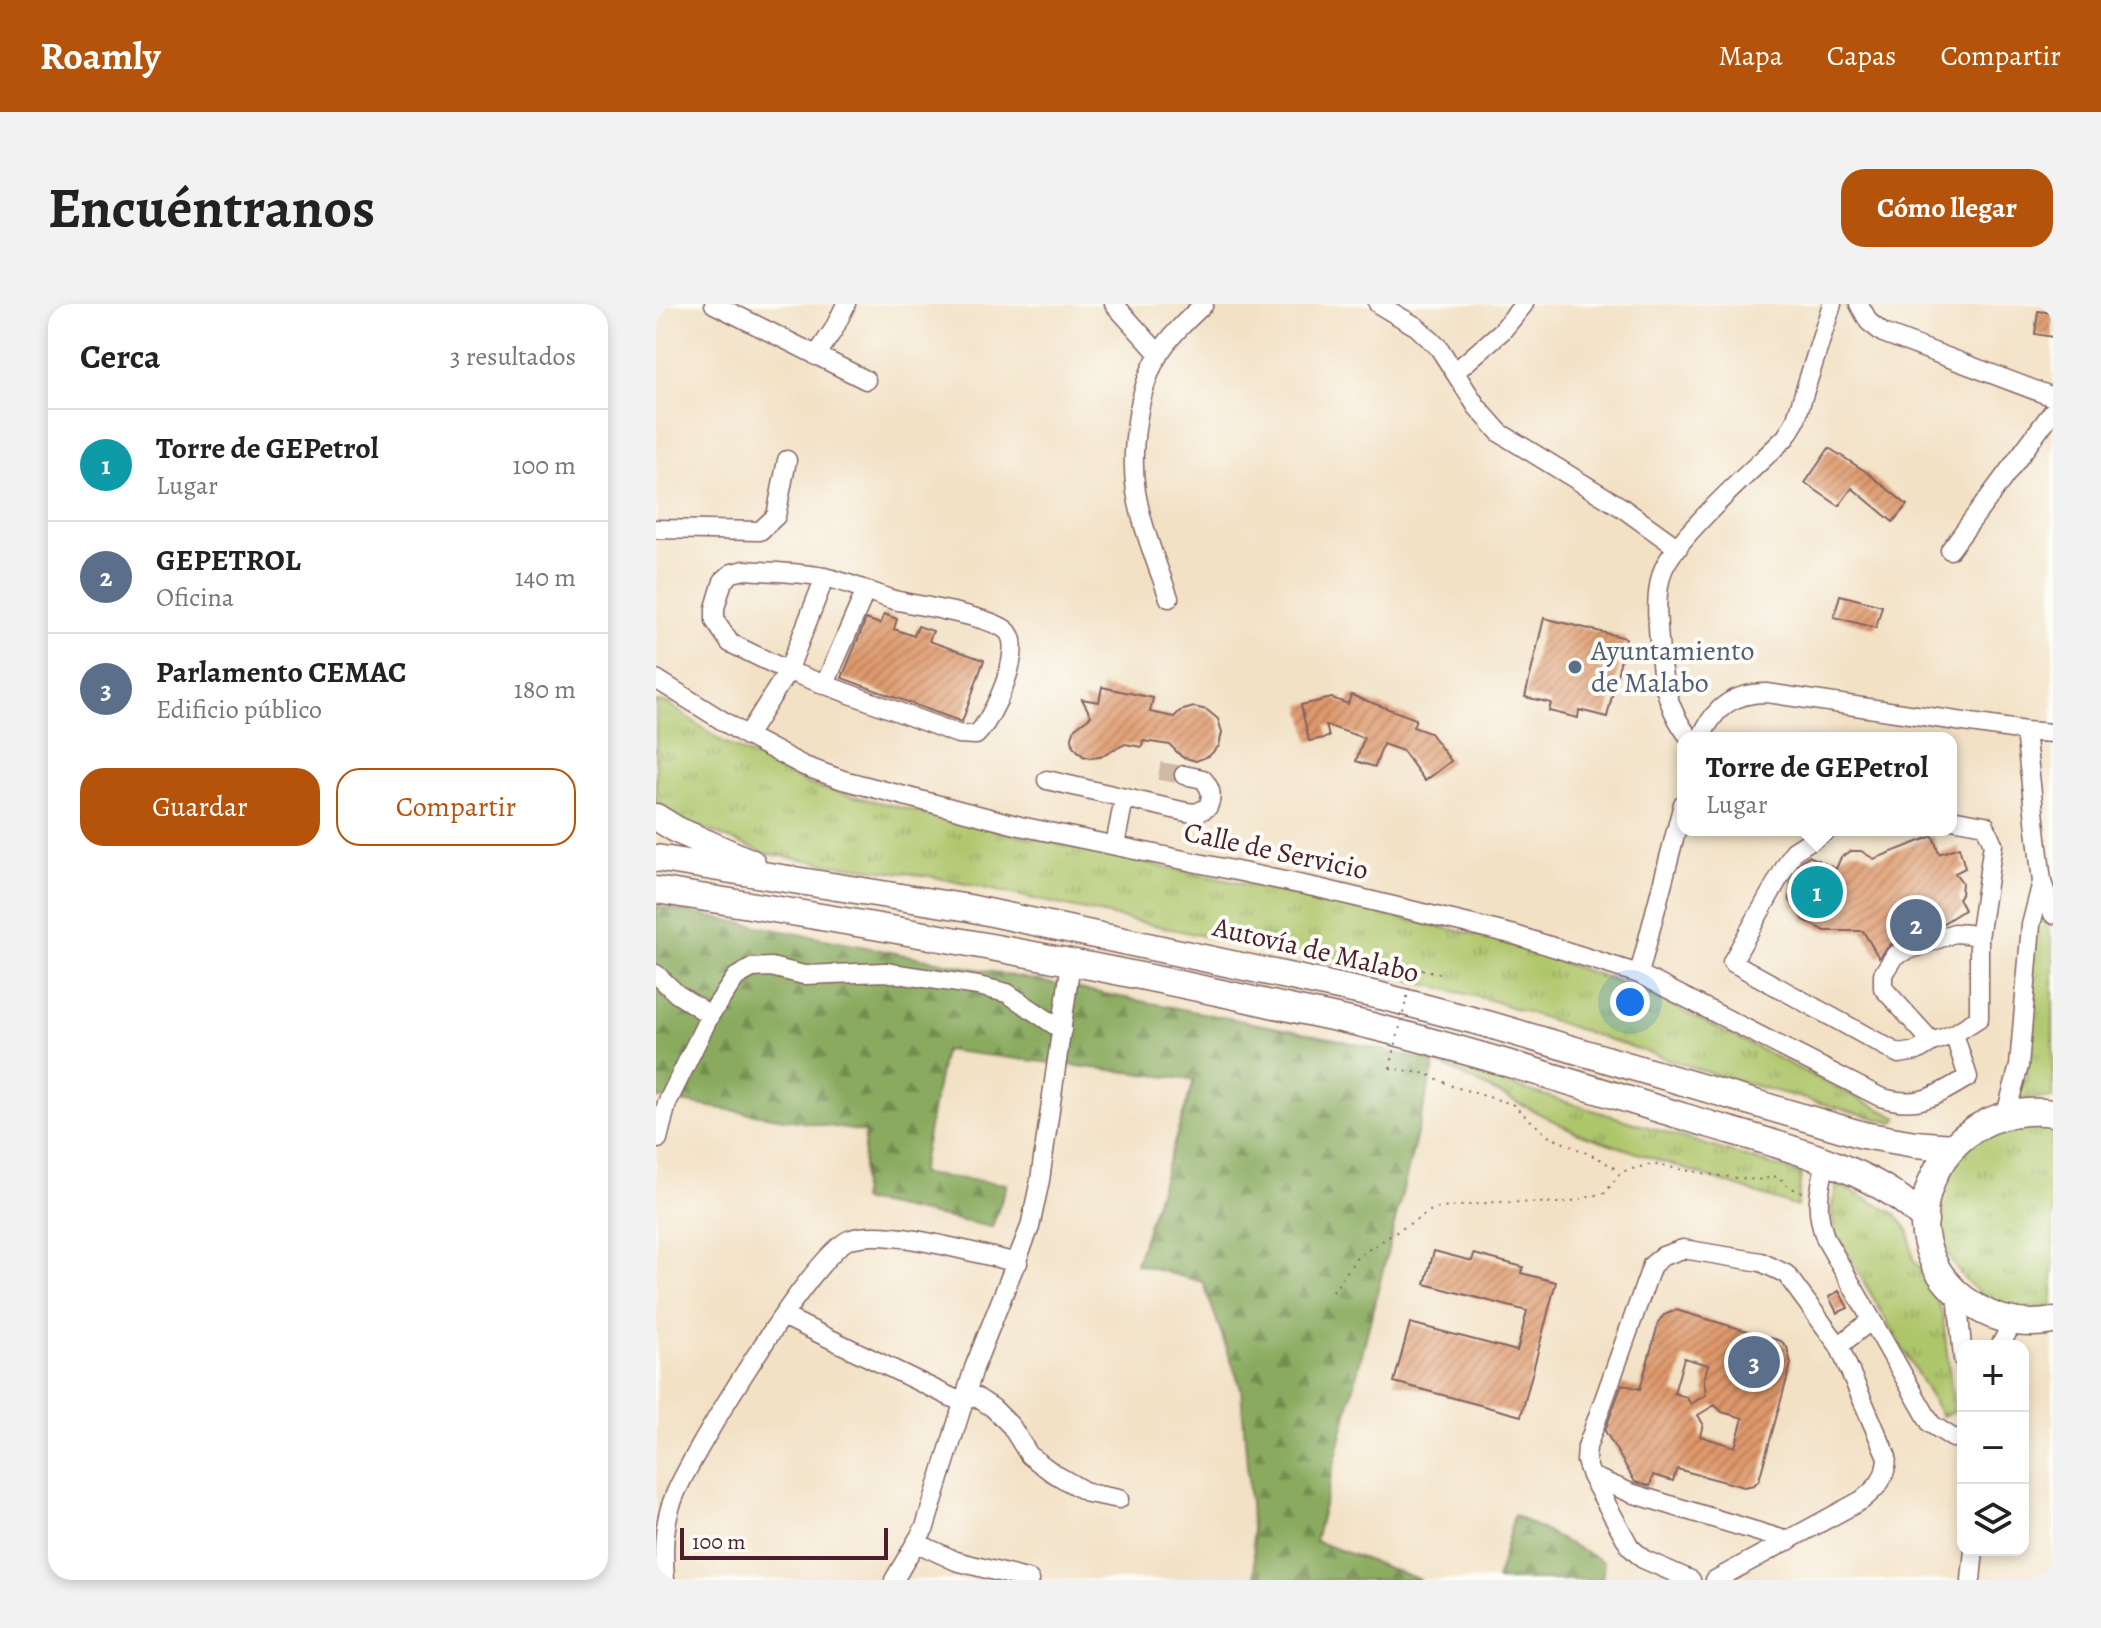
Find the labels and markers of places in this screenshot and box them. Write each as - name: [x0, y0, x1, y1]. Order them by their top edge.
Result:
- place label: Ayuntamiento de Malabo: [1590, 632, 1754, 702]
- marker: Ayuntamiento de Malabo: [1566, 658, 1584, 676]
- pin: 1: [1791, 862, 1843, 922]
- pin: 2: [1890, 895, 1942, 955]
- pin: 3: [1728, 1332, 1780, 1392]

